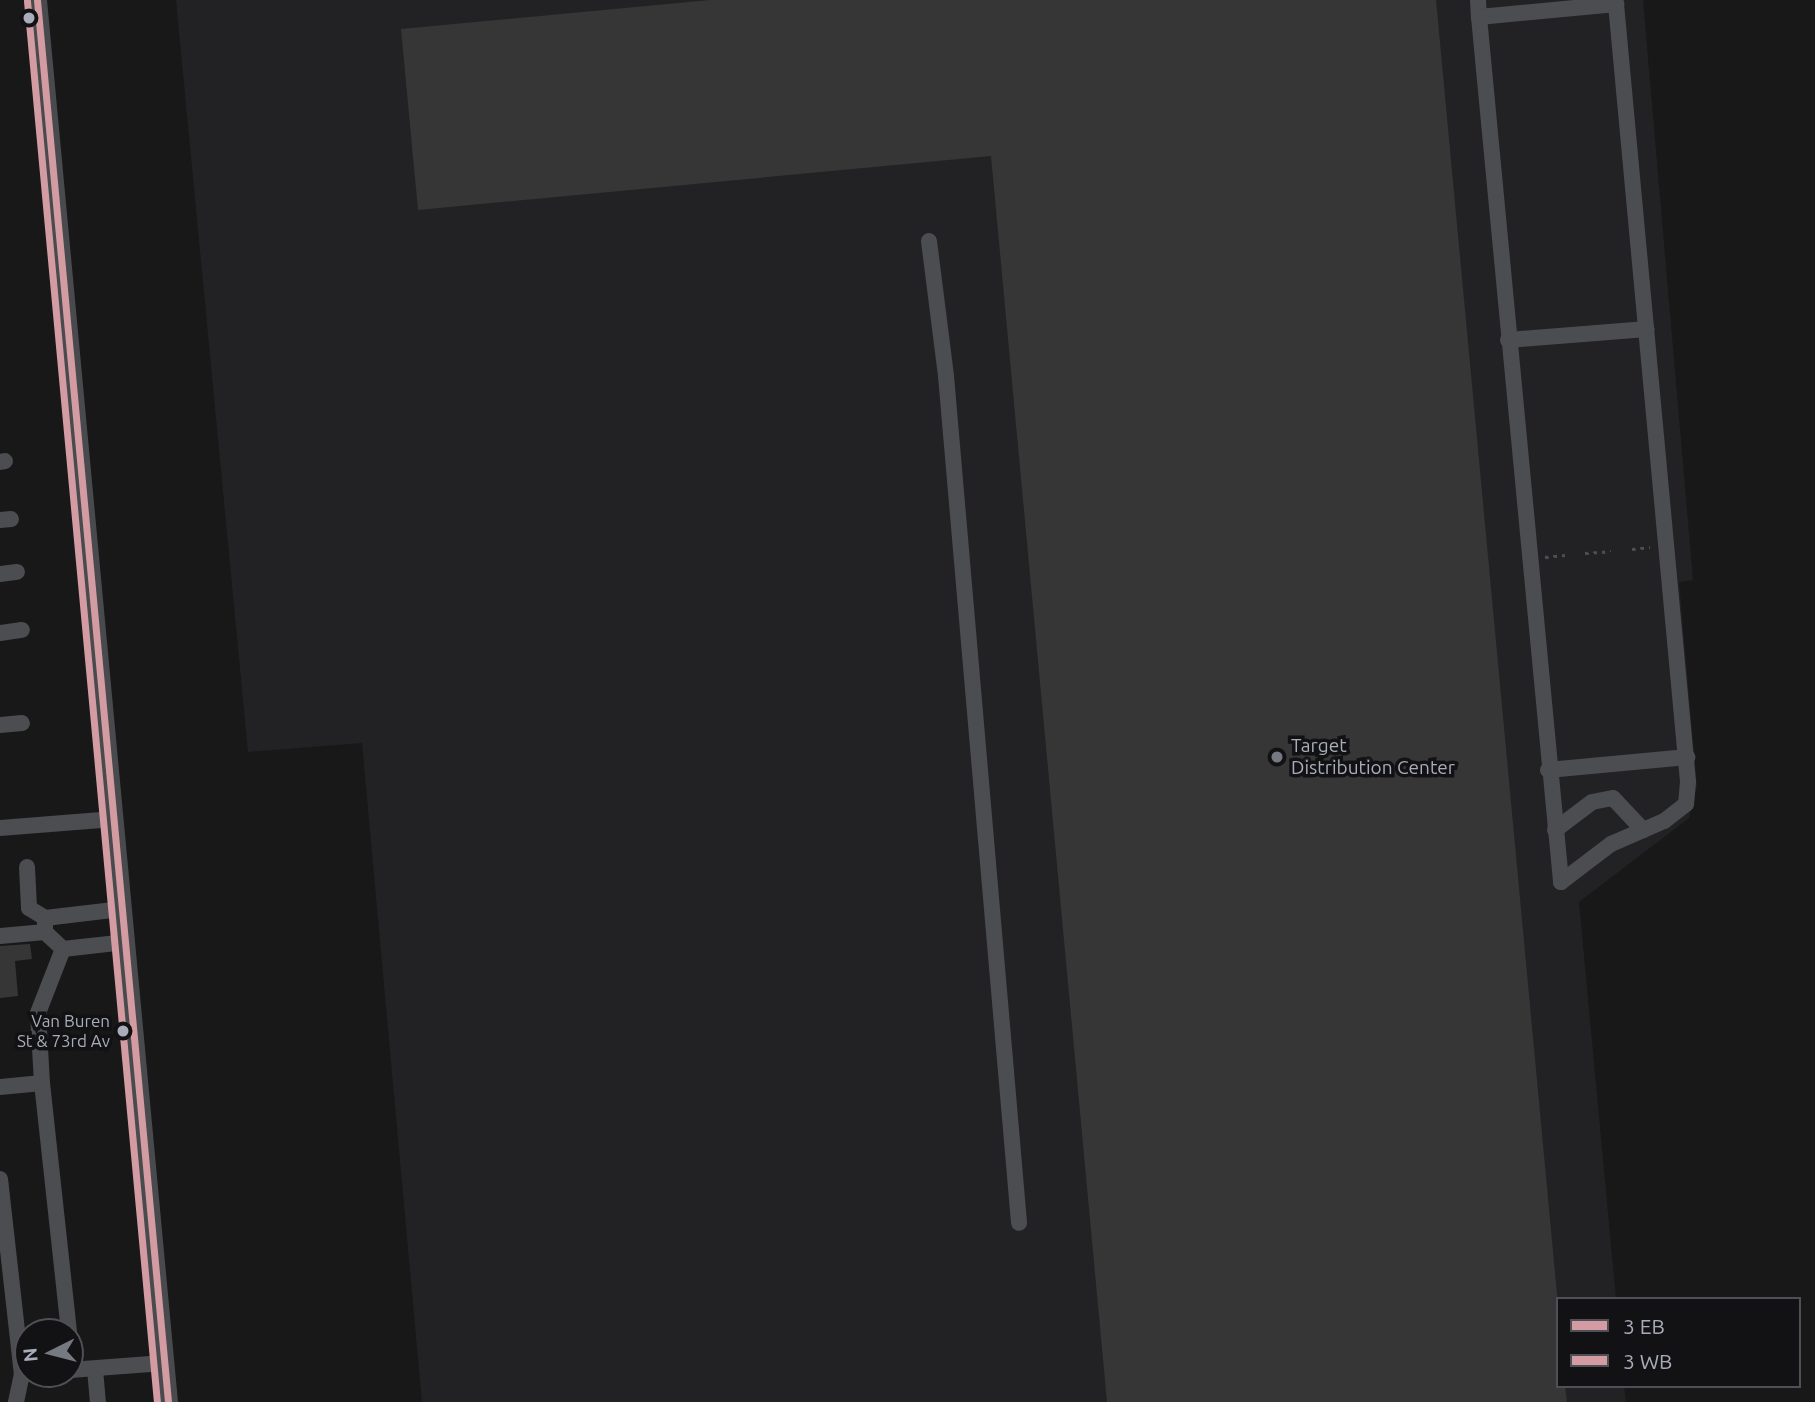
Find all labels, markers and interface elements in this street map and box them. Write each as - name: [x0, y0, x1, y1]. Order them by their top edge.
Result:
- unlabelled marker: [22, 11, 36, 25]
- place label: Target Distribution Center: [1291, 735, 1455, 779]
- marker: Target Distribution Center: [1269, 749, 1285, 765]
- place label: Van Buren St & 73rd Av: [17, 1011, 110, 1051]
- marker: Van Buren St & 73rd Av: [116, 1024, 130, 1038]
- legend: [1556, 1297, 1801, 1388]
- text: 3 EB: [1623, 1314, 1665, 1338]
- north arrow: [14, 1318, 84, 1388]
- text: N: [18, 1347, 42, 1363]
- text: 3 WB: [1623, 1349, 1672, 1373]

